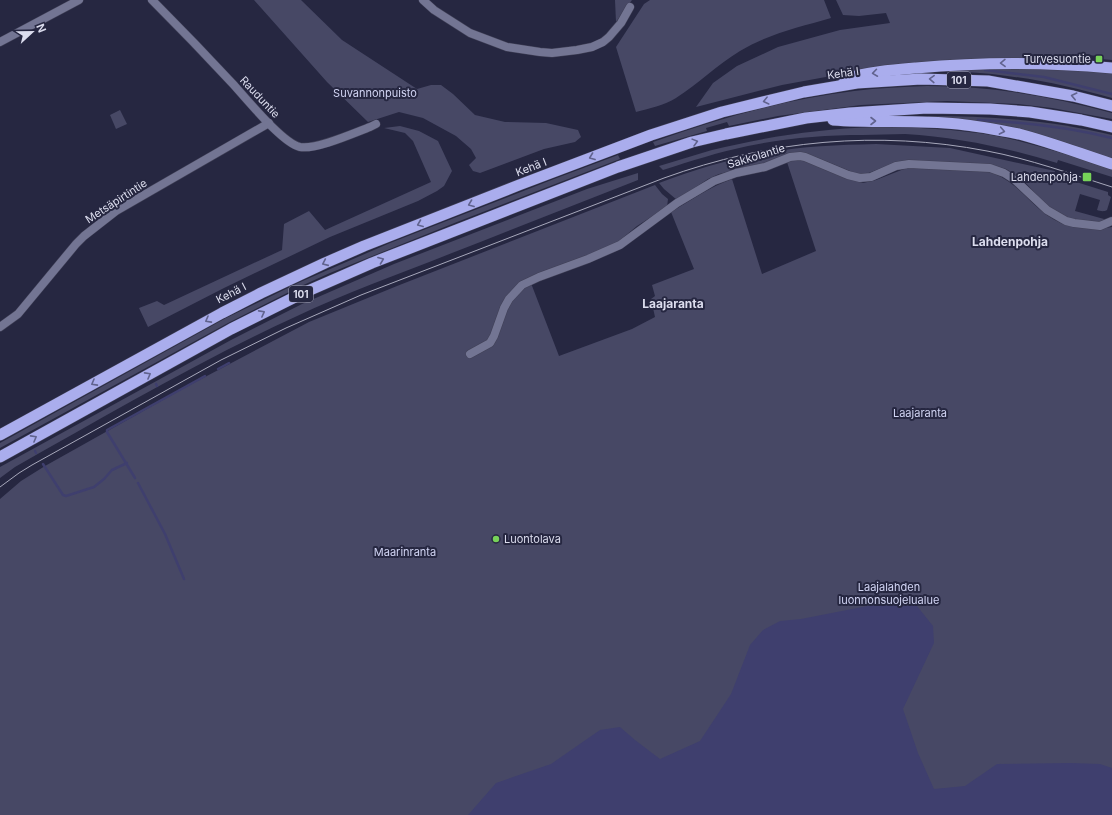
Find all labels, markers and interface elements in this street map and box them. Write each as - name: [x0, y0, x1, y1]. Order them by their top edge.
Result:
- north arrow: [12, 12, 52, 52]
- text: N: [33, 22, 49, 35]
- place label: Turvesuontie: [1023, 52, 1091, 66]
- marker: Turvesuontie: [1094, 54, 1104, 64]
- one-way arrow: [1000, 59, 1006, 67]
- street label: Kehä I: [826, 64, 860, 82]
- one-way arrow: [872, 68, 878, 77]
- road number: 101: [947, 72, 971, 88]
- street label: Rauduntie: [237, 73, 283, 121]
- one-way arrow: [929, 75, 935, 83]
- park label: Suvannonpuisto: [333, 86, 417, 100]
- one-way arrow: [1071, 93, 1077, 101]
- one-way arrow: [763, 96, 770, 104]
- one-way arrow: [870, 117, 876, 125]
- one-way arrow: [999, 127, 1006, 135]
- one-way arrow: [691, 138, 698, 146]
- street label: Sakkolantie: [725, 141, 787, 171]
- one-way arrow: [589, 153, 596, 161]
- street label: Kehä I: [514, 155, 548, 179]
- place label: Lahdenpohja: [1011, 170, 1078, 184]
- marker: Lahdenpohja: [1081, 171, 1093, 183]
- street label: Metsäpirtintie: [82, 176, 150, 226]
- one-way arrow: [467, 199, 474, 207]
- one-way arrow: [417, 219, 424, 227]
- district label: Lahdenpohja: [972, 234, 1048, 249]
- one-way arrow: [377, 256, 384, 264]
- one-way arrow: [322, 258, 329, 266]
- street label: Kehä I: [214, 279, 248, 307]
- road number: 101: [289, 286, 313, 302]
- district label: Laajaranta: [642, 296, 704, 311]
- one-way arrow: [258, 310, 265, 318]
- one-way arrow: [205, 316, 212, 323]
- one-way arrow: [144, 372, 151, 379]
- one-way arrow: [91, 378, 99, 385]
- park label: Laajaranta: [893, 406, 947, 420]
- one-way arrow: [30, 435, 37, 442]
- place label: Luontolava: [504, 532, 561, 546]
- marker: Luontolava: [491, 534, 501, 544]
- park label: Maarinranta: [374, 545, 436, 559]
- park label: Laajalahden luonnonsuojelualue: [839, 580, 939, 607]

